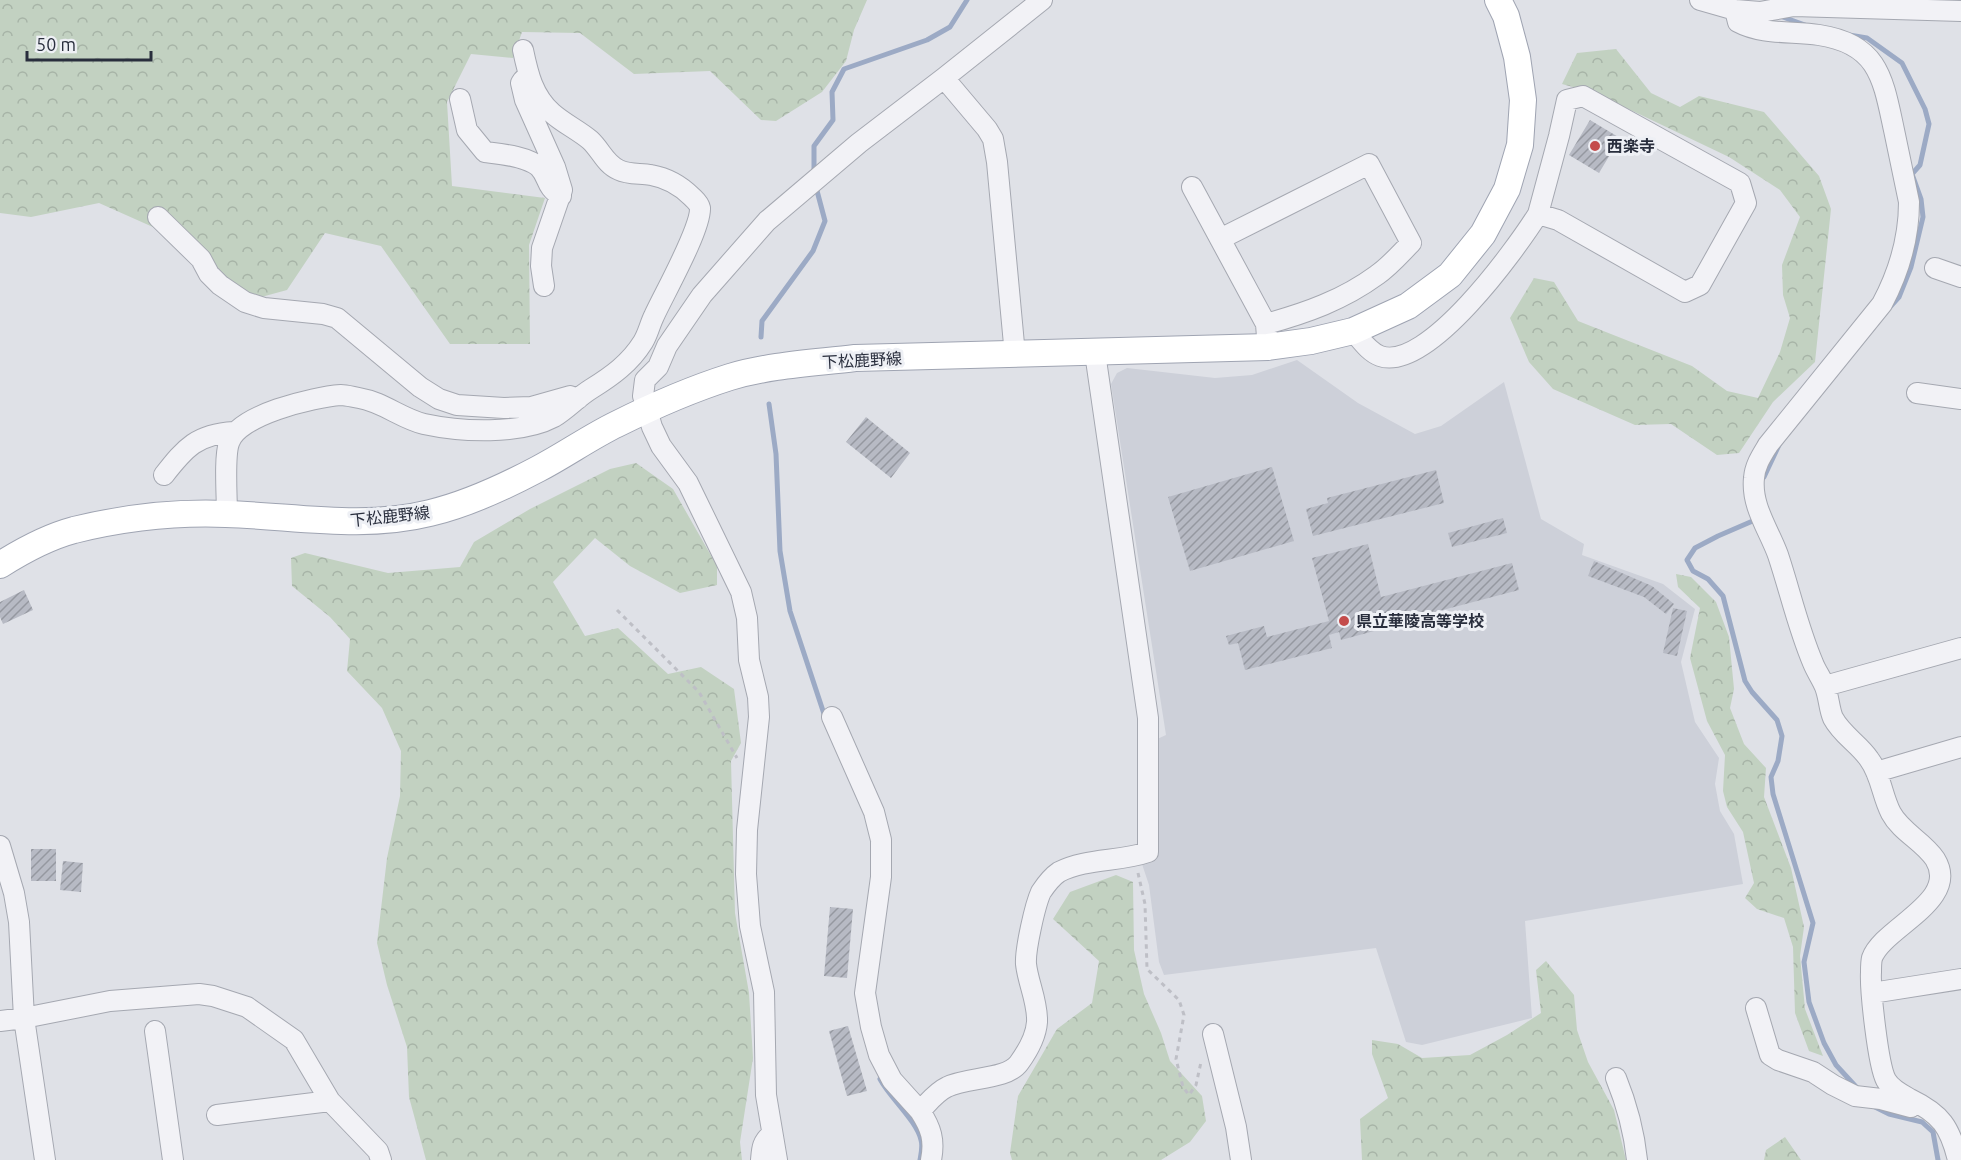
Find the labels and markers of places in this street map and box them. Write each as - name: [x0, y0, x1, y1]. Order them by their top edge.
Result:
- place label: 西楽寺: [1607, 137, 1655, 155]
- marker: 西楽寺: [1588, 139, 1602, 153]
- place label: 県立華陵高等学校: [1356, 612, 1484, 630]
- marker: 県立華陵高等学校: [1337, 614, 1351, 628]

